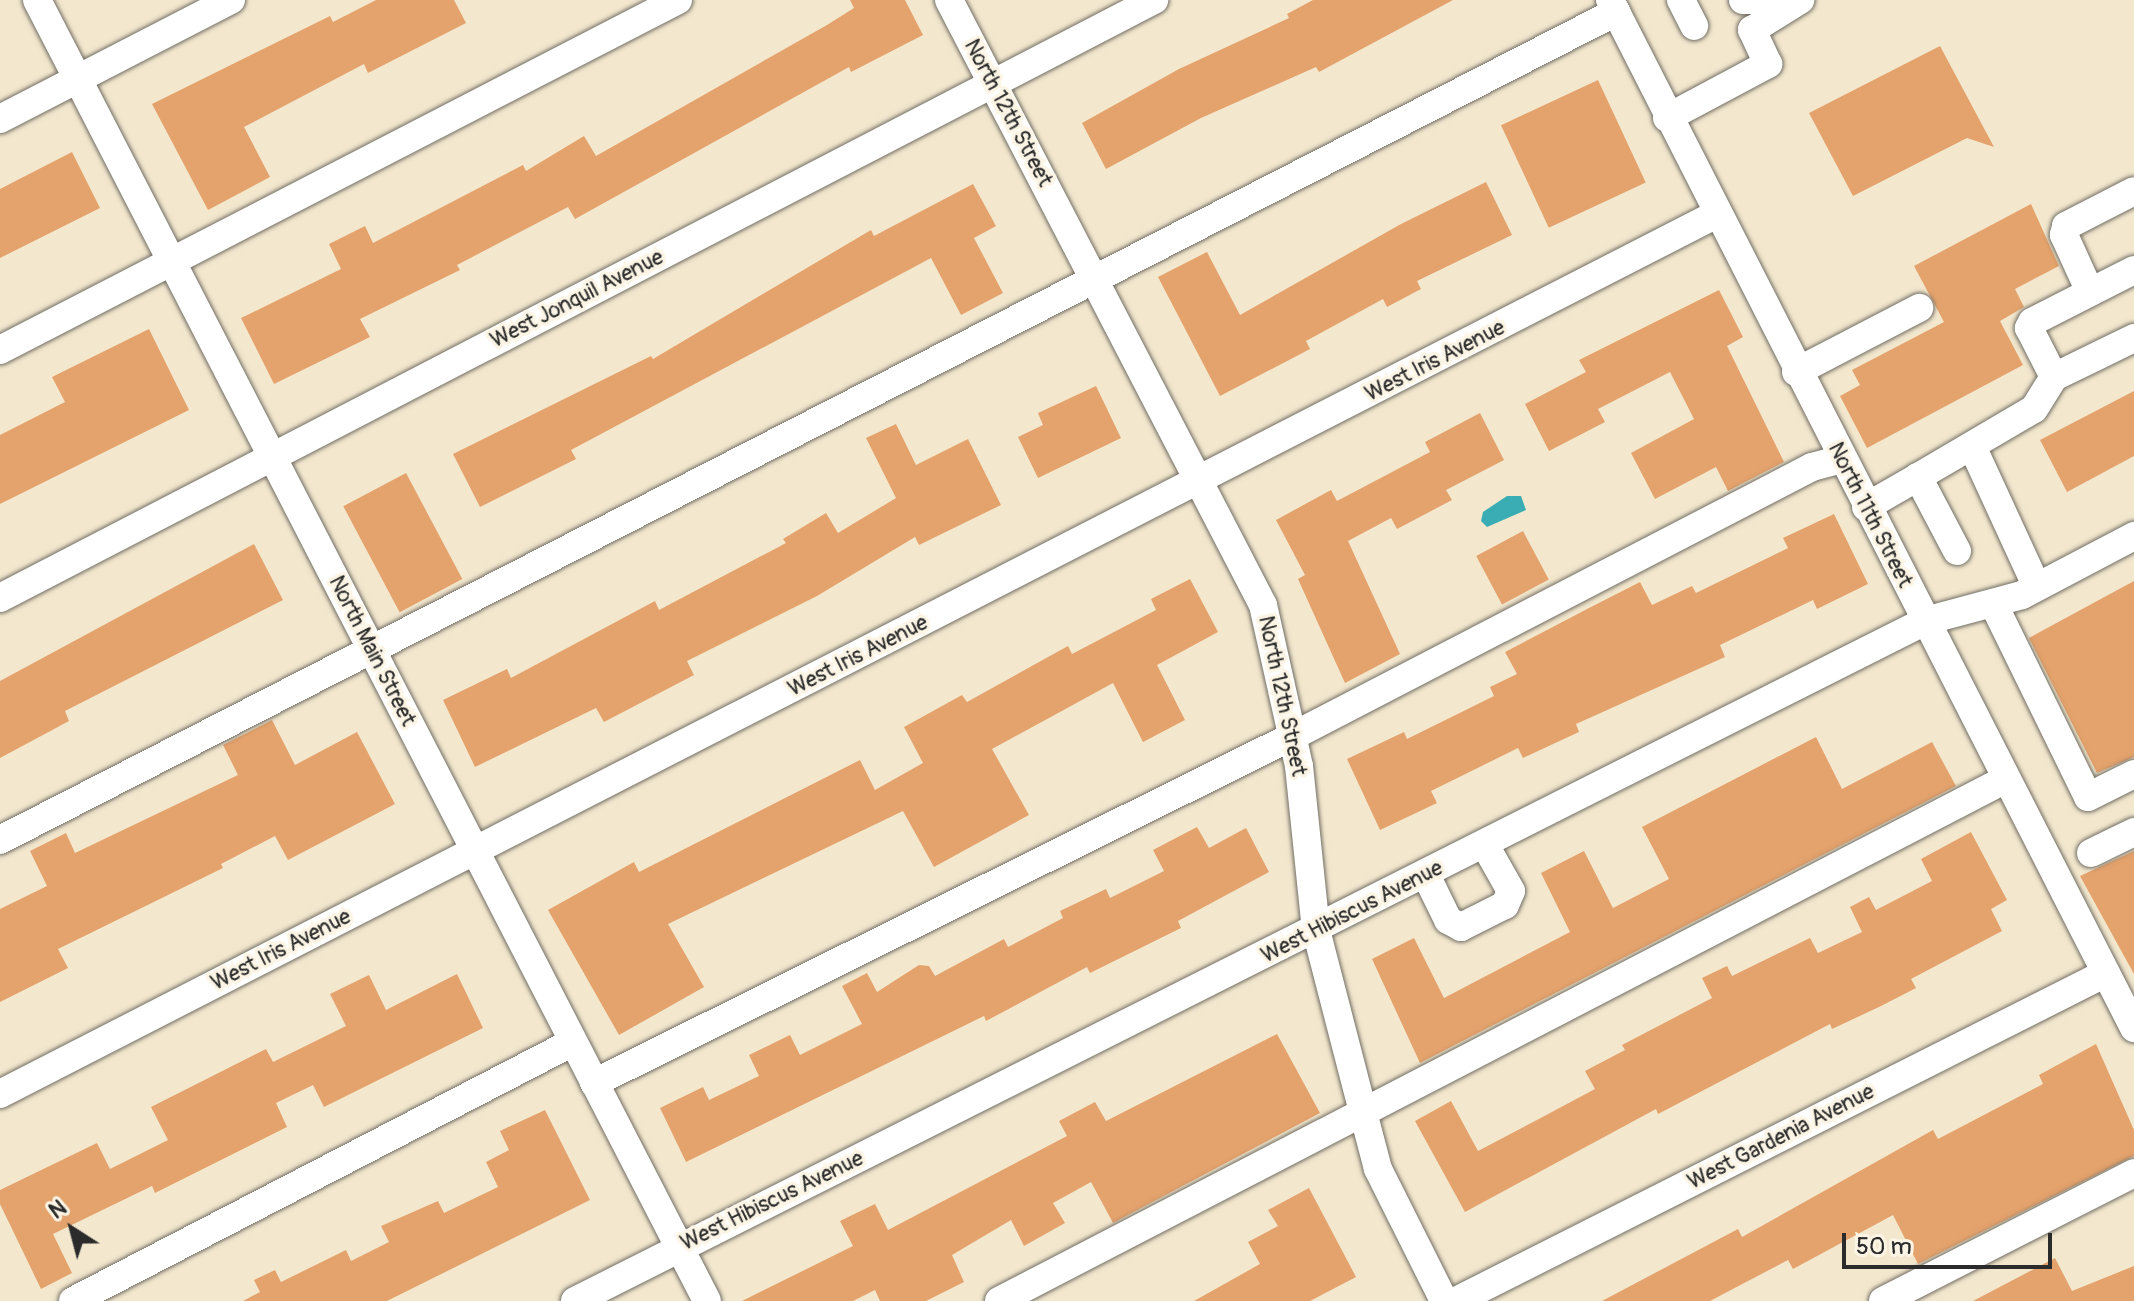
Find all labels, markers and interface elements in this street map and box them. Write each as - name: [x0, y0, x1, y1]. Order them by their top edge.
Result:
- street label: North 12th Street: [958, 35, 1058, 191]
- street label: West Jonquil Avenue: [486, 244, 668, 354]
- street label: West Iris Avenue: [1361, 314, 1509, 408]
- street label: North 11th Street: [1822, 438, 1918, 592]
- street label: North Main Street: [323, 571, 421, 731]
- street label: West Iris Avenue: [784, 609, 932, 703]
- street label: North 12th Street: [1252, 614, 1312, 778]
- street label: West Hibiscus Avenue: [1257, 855, 1447, 969]
- street label: West Iris Avenue: [207, 903, 355, 997]
- street label: West Gardenia Avenue: [1683, 1079, 1879, 1195]
- street label: West Hibiscus Avenue: [676, 1145, 868, 1257]
- north arrow: [32, 1189, 112, 1269]
- text: N: [44, 1194, 72, 1225]
- scale bar: [1846, 1217, 2056, 1267]
- text: 50 m: [1856, 1232, 1912, 1261]

